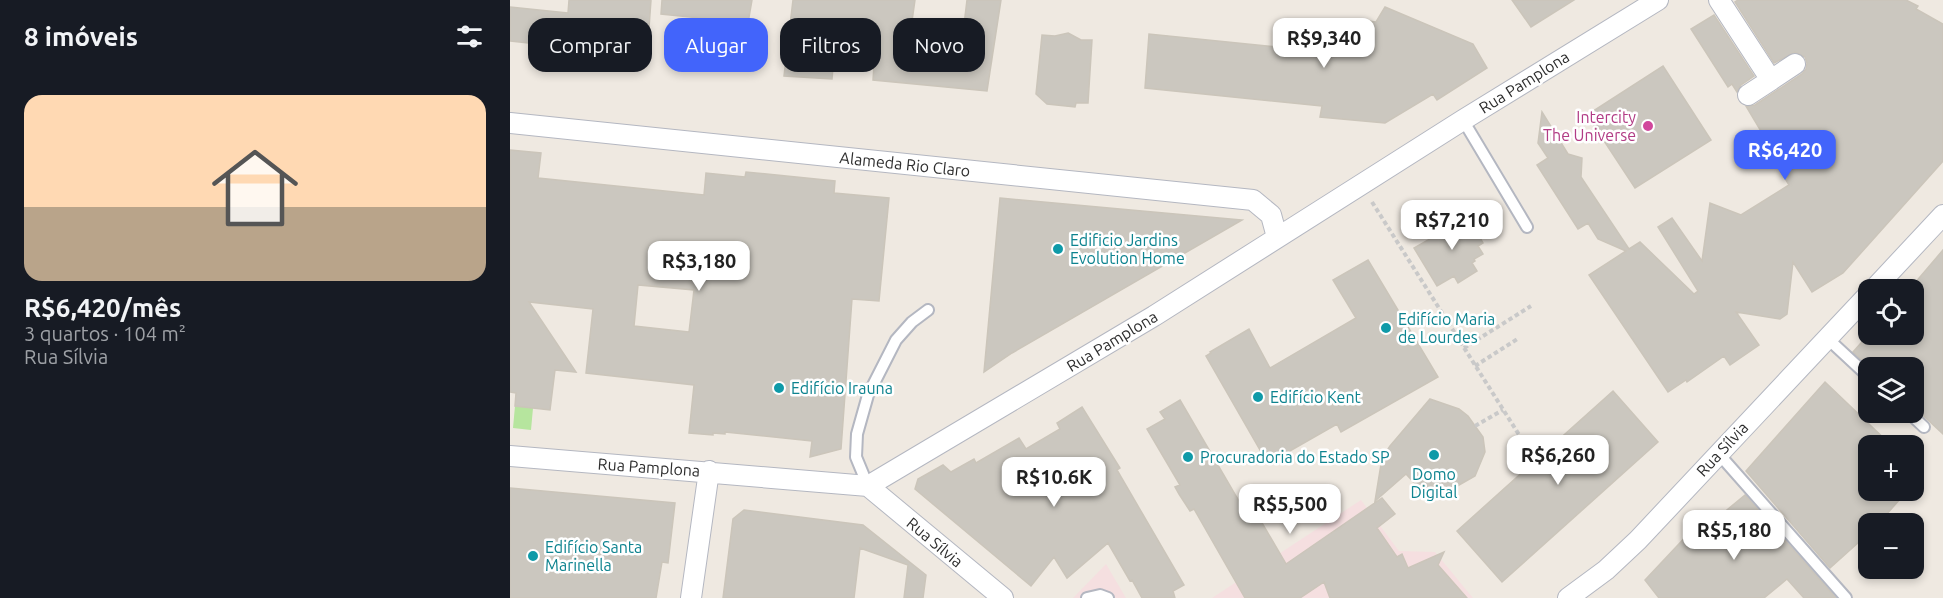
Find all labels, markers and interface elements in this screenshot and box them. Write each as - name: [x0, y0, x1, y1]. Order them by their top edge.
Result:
- chip: Comprar: [528, 18, 652, 72]
- chip: Alugar: [664, 18, 768, 72]
- chip: Filtros: [780, 18, 881, 72]
- chip: Novo: [893, 18, 985, 72]
- pin: R$9,340: [1269, 18, 1379, 69]
- icon: filters: [453, 20, 486, 53]
- text: 8 imóveis: [24, 22, 138, 51]
- text: R$9,340: [1287, 26, 1361, 49]
- street label: Rua Pamplona: [1476, 47, 1572, 117]
- place label: Intercity The Universe: [1543, 108, 1636, 144]
- marker: Intercity The Universe: [1641, 119, 1655, 133]
- pin: R$6,420: [1730, 130, 1840, 181]
- icon: home: [201, 134, 309, 242]
- text: R$6,420: [1748, 138, 1822, 161]
- street label: Alameda Rio Claro: [839, 148, 971, 180]
- pin: R$7,210: [1397, 200, 1507, 251]
- text: R$7,210: [1415, 208, 1489, 231]
- place label: Edificio Jardins Evolution Home: [1070, 231, 1185, 267]
- pin: R$3,180: [644, 241, 754, 292]
- marker: Edificio Jardins Evolution Home: [1051, 242, 1065, 256]
- text: R$3,180: [662, 249, 736, 272]
- map controls: [1858, 279, 1924, 579]
- button: locate: [1858, 279, 1924, 345]
- text: R$6,420/mês: [24, 293, 181, 322]
- street label: Rua Pamplona: [1063, 307, 1161, 375]
- place label: Edifício Maria de Lourdes: [1398, 310, 1495, 346]
- marker: Edifício Maria de Lourdes: [1379, 321, 1393, 335]
- text: 3 quartos · 104 m²: [24, 322, 186, 345]
- text: Rua Sílvia: [24, 345, 108, 368]
- button: layers: [1858, 357, 1924, 423]
- place label: Edifício Irauna: [791, 379, 893, 397]
- marker: Edifício Irauna: [772, 381, 786, 395]
- place label: Edifício Kent: [1270, 388, 1362, 406]
- marker: Edifício Kent: [1251, 390, 1265, 404]
- street label: Rua Sílvia: [1692, 418, 1752, 480]
- pin: R$6,260: [1503, 435, 1613, 486]
- button: +: [1858, 435, 1924, 501]
- text: R$6,260: [1521, 443, 1595, 466]
- place label: Procuradoria do Estado SP: [1200, 448, 1390, 466]
- marker: Domo Digital: [1427, 448, 1441, 462]
- marker: Procuradoria do Estado SP: [1181, 450, 1195, 464]
- street label: Rua Pamplona: [597, 454, 701, 480]
- pin: R$10.6K: [999, 457, 1109, 508]
- text: R$10.6K: [1016, 465, 1092, 488]
- place label: Domo Digital: [1411, 465, 1457, 501]
- pin: R$5,500: [1235, 484, 1345, 535]
- text: R$5,500: [1253, 492, 1327, 515]
- pin: R$5,180: [1679, 510, 1789, 561]
- street label: Rua Sílvia: [903, 513, 967, 571]
- button: −: [1858, 513, 1924, 579]
- text: R$5,180: [1697, 518, 1771, 541]
- place label: Edifício Santa Marinella: [545, 538, 642, 574]
- marker: Edifício Santa Marinella: [526, 549, 540, 563]

